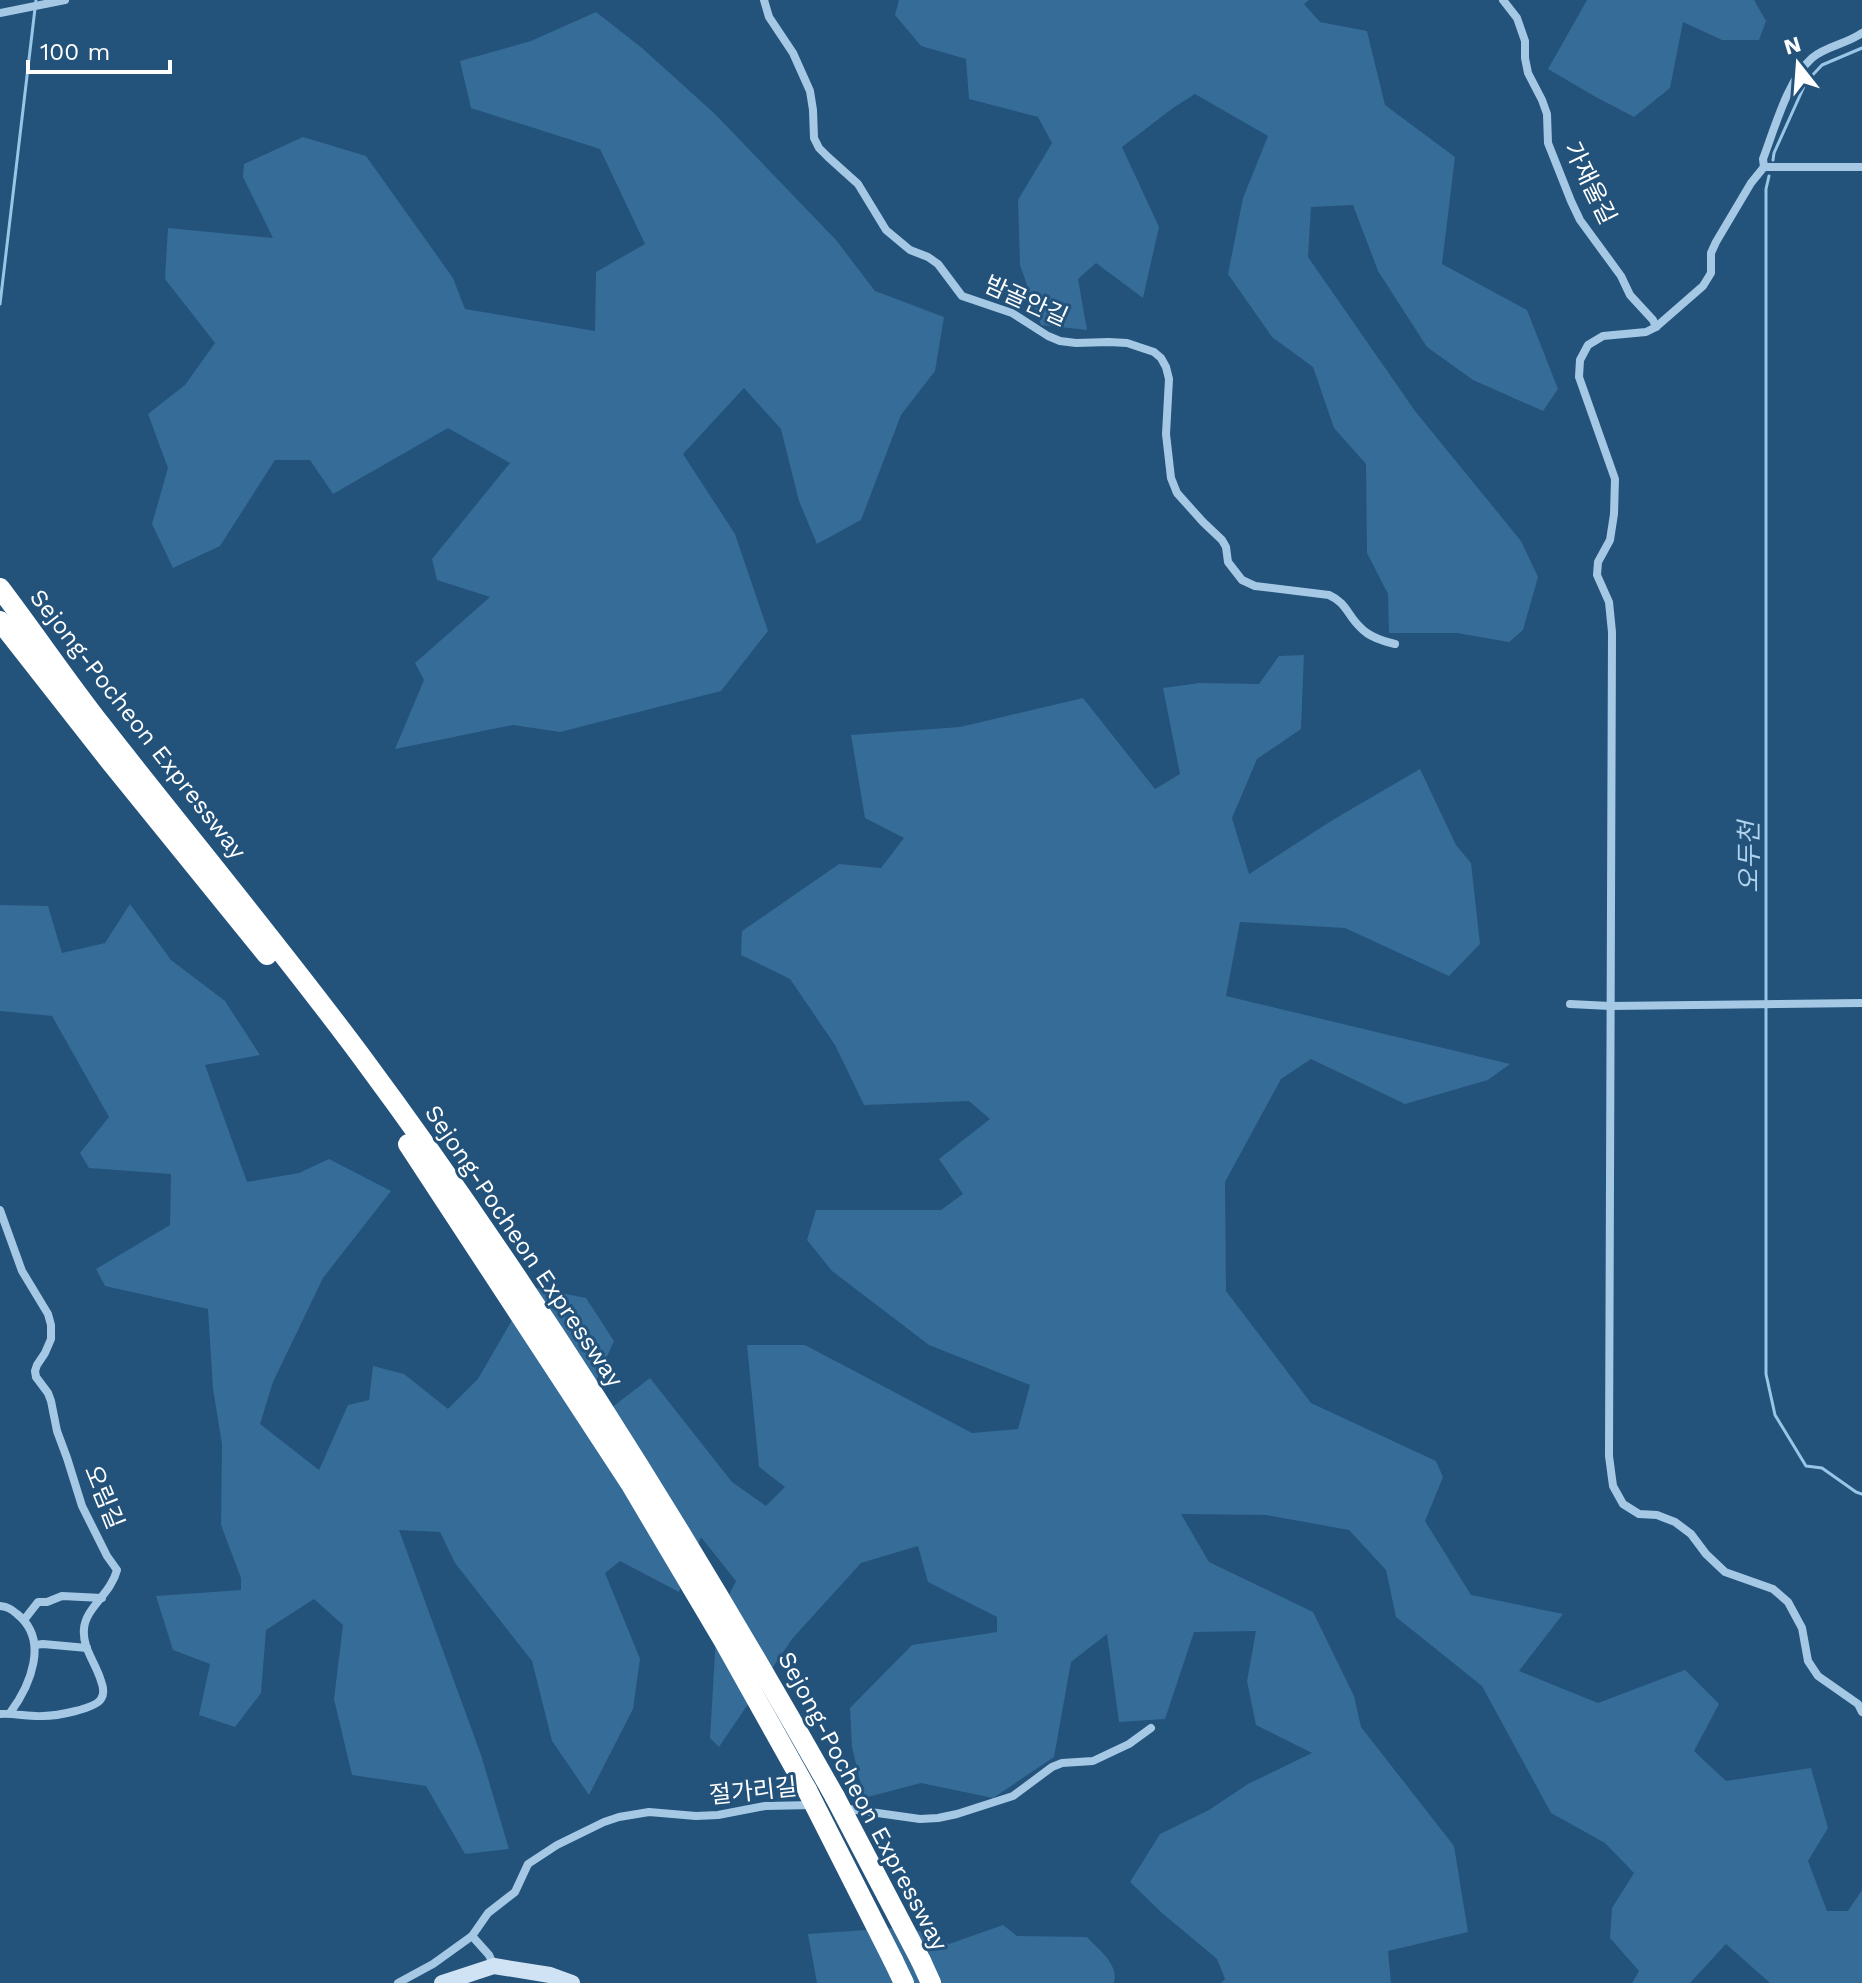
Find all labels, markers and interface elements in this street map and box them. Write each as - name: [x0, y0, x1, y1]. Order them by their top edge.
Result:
- scale bar: [28, 24, 170, 74]
- north arrow: [1758, 24, 1838, 104]
- text: N: [1781, 31, 1804, 60]
- text: 100 m: [40, 38, 110, 66]
- street label: 가재울길: [1558, 137, 1622, 229]
- street label: 밤골안길: [980, 270, 1072, 332]
- street label: Sejong-Pocheon Expressway: [24, 584, 252, 865]
- water label: 오두천: [1734, 818, 1764, 893]
- street label: Sejong-Pocheon Expressway: [419, 1100, 629, 1393]
- street label: 오림길: [79, 1461, 129, 1533]
- street label: Sejong-Pocheon Expressway: [772, 1647, 954, 1956]
- street label: 절가리길: [708, 1772, 798, 1810]

